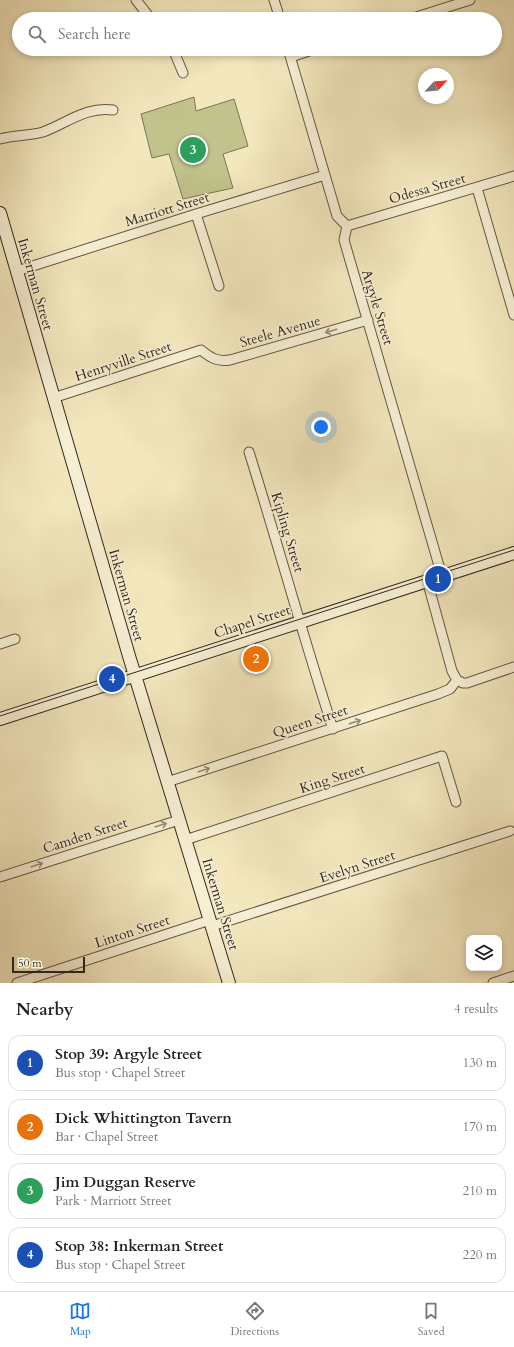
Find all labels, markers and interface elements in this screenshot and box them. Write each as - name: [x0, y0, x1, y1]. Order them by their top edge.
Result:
- search box: [12, 12, 502, 56]
- icon: search: [26, 23, 48, 45]
- text: Search here: [58, 24, 131, 44]
- north arrow: [418, 68, 454, 104]
- pin: 3: [180, 135, 206, 165]
- street label: Odessa Street: [387, 168, 468, 208]
- street label: Marriott Street: [123, 187, 212, 231]
- street label: Inkerman Street: [13, 236, 58, 333]
- street label: Argyle Street: [357, 267, 398, 348]
- street label: Steele Avenue: [238, 311, 323, 352]
- one-way arrow: [325, 328, 338, 335]
- street label: Henryville Street: [72, 337, 174, 386]
- your location: [311, 417, 331, 437]
- street label: Kipling Street: [266, 490, 309, 575]
- street label: Inkerman Street: [104, 547, 149, 644]
- pin: 1: [425, 564, 451, 594]
- street label: Chapel Street: [212, 600, 293, 643]
- pin: 2: [243, 644, 269, 674]
- pin: 4: [99, 664, 125, 694]
- street label: Queen Street: [270, 700, 351, 743]
- one-way arrow: [348, 717, 360, 725]
- street label: King Street: [297, 759, 368, 798]
- one-way arrow: [198, 766, 211, 773]
- street label: Camden Street: [40, 813, 130, 858]
- one-way arrow: [154, 821, 167, 828]
- street label: Evelyn Street: [317, 845, 398, 888]
- street label: Inkerman Street: [198, 856, 244, 953]
- one-way arrow: [30, 861, 43, 868]
- street label: Linton Street: [92, 910, 173, 953]
- map controls: [466, 935, 502, 971]
- button: layers: [466, 935, 502, 971]
- scale bar: [12, 955, 85, 974]
- text: 50 m: [18, 956, 42, 971]
- text: Nearby: [16, 998, 73, 1021]
- text: 4 results: [454, 1000, 498, 1018]
- text: Stop 39: Argyle Street: [55, 1044, 202, 1064]
- text: 1: [27, 1054, 33, 1072]
- text: 130 m: [463, 1054, 497, 1072]
- text: Bus stop · Chapel Street: [55, 1064, 185, 1082]
- text: Dick Whittington Tavern: [55, 1108, 232, 1128]
- text: 2: [27, 1118, 33, 1136]
- text: 170 m: [463, 1118, 497, 1136]
- text: Bar · Chapel Street: [55, 1128, 158, 1146]
- text: Jim Duggan Reserve: [55, 1172, 196, 1192]
- text: 3: [27, 1182, 33, 1200]
- text: 210 m: [463, 1182, 497, 1200]
- text: Park · Marriott Street: [55, 1192, 171, 1210]
- text: Stop 38: Inkerman Street: [55, 1236, 223, 1256]
- text: 4: [27, 1246, 33, 1264]
- text: 220 m: [463, 1246, 497, 1264]
- text: Bus stop · Chapel Street: [55, 1256, 185, 1274]
- tab: Map: [69, 1300, 91, 1339]
- tab: Directions: [230, 1300, 279, 1339]
- tab: Saved: [418, 1300, 445, 1339]

